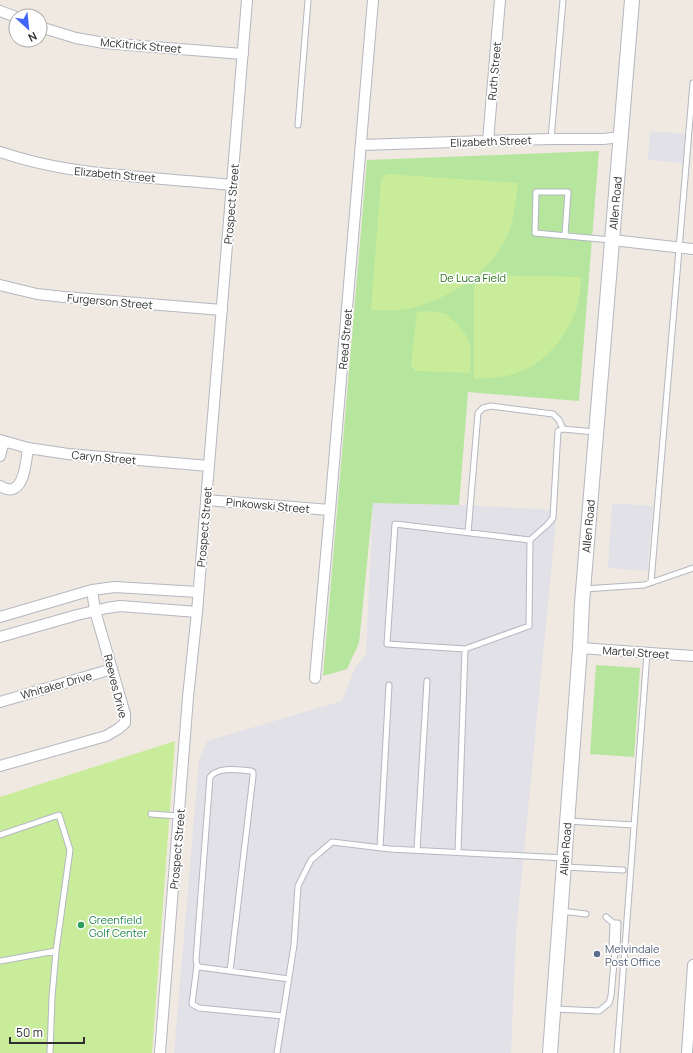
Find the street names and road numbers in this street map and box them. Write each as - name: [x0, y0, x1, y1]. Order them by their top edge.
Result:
- street label: McKitrick Street: [100, 34, 182, 56]
- street label: Ruth Street: [484, 41, 504, 101]
- street label: Elizabeth Street: [450, 132, 532, 150]
- street label: Elizabeth Street: [74, 163, 156, 185]
- street label: Prospect Street: [220, 163, 242, 245]
- street label: Allen Road: [605, 176, 625, 230]
- street label: Furgerson Street: [67, 290, 153, 312]
- street label: Reed Street: [335, 308, 355, 370]
- street label: Caryn Street: [71, 447, 137, 467]
- street label: Prospect Street: [193, 486, 215, 568]
- street label: Pinkowski Street: [226, 494, 310, 516]
- street label: Allen Road: [578, 499, 598, 553]
- street label: Martel Street: [602, 642, 670, 662]
- street label: Reeves Drive: [101, 653, 131, 720]
- street label: Whitaker Drive: [19, 667, 94, 702]
- street label: Prospect Street: [166, 808, 188, 890]
- street label: Allen Road: [556, 822, 574, 876]

